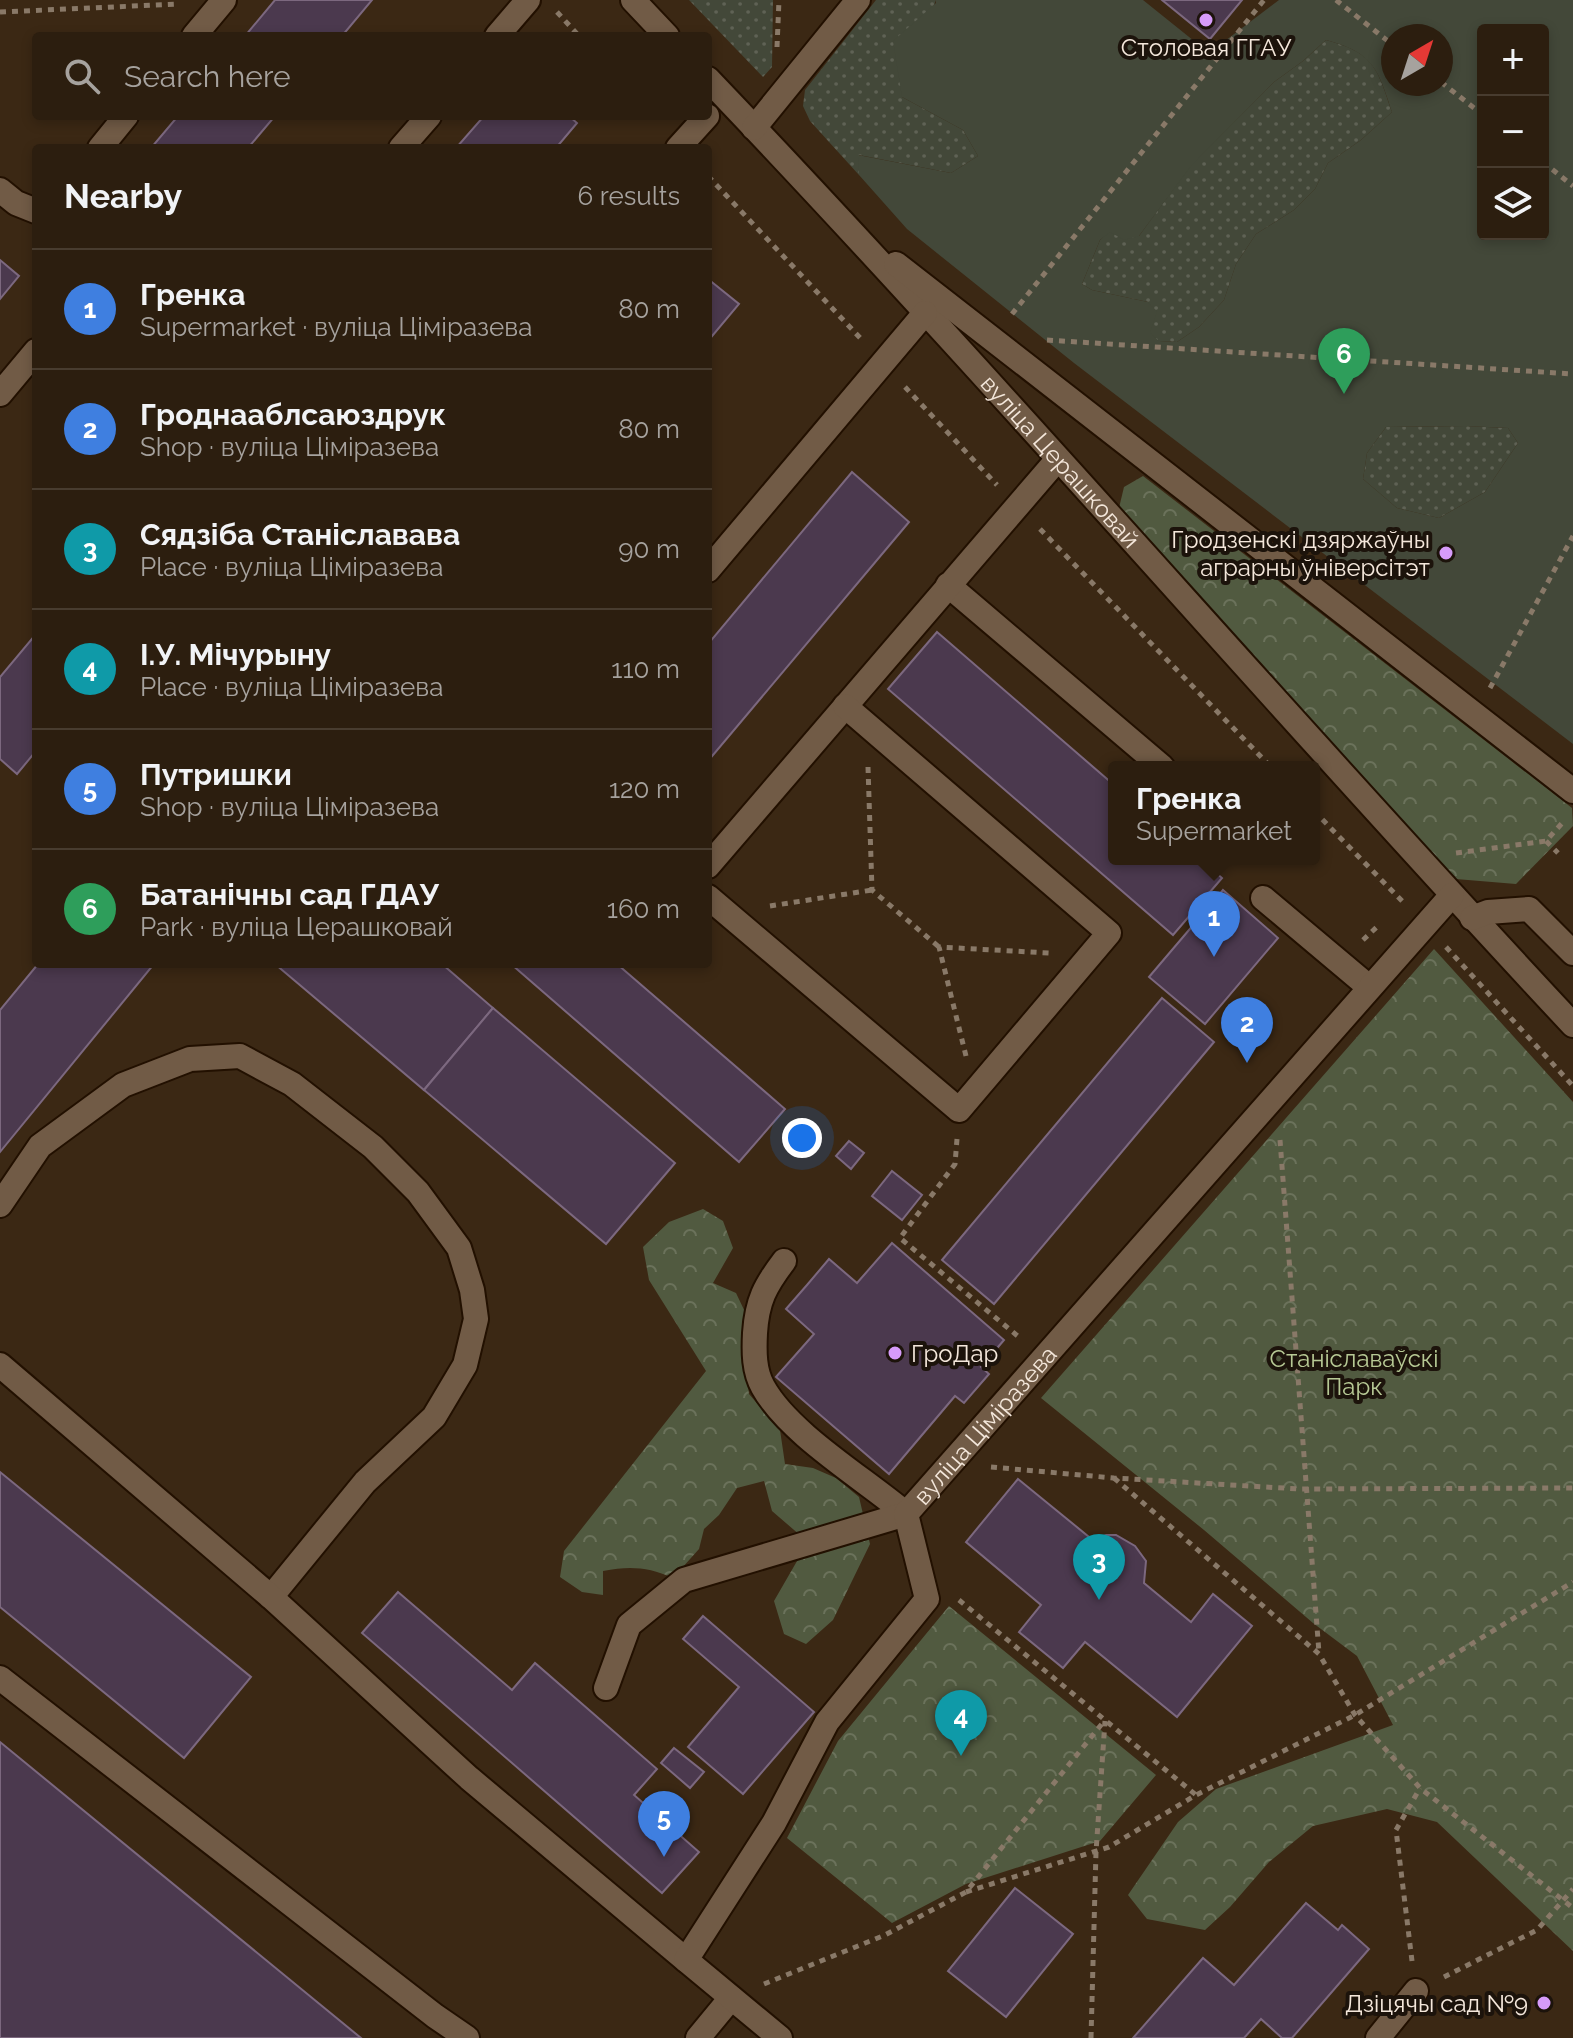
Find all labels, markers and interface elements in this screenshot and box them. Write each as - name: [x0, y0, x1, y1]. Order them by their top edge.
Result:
- marker: Столовая ГГАУ: [1197, 11, 1215, 29]
- north arrow: [1381, 24, 1453, 96]
- map controls: [1477, 24, 1549, 240]
- button: +: [1477, 24, 1549, 96]
- search box: [32, 32, 712, 120]
- place label: Столовая ГГАУ: [1121, 33, 1291, 62]
- icon: search: [60, 54, 104, 98]
- text: Search here: [124, 59, 291, 94]
- button: −: [1477, 96, 1549, 168]
- button: layers: [1477, 168, 1549, 240]
- text: Nearby: [64, 176, 182, 216]
- text: 6 results: [577, 181, 680, 211]
- text: Гренка: [140, 277, 245, 312]
- text: 1: [84, 294, 96, 324]
- text: 80 m: [618, 294, 680, 324]
- text: Supermarket · вуліца Ціміразева: [140, 312, 532, 342]
- pin: 6: [1318, 328, 1370, 394]
- street label: вуліца Церашковай: [975, 369, 1146, 554]
- text: Гроднааблсаюздрук: [140, 397, 446, 432]
- text: 2: [83, 414, 97, 444]
- text: 80 m: [618, 414, 680, 444]
- text: Shop · вуліца Ціміразева: [140, 432, 439, 462]
- text: Сядзіба Станіславава: [140, 517, 460, 552]
- place label: Гродзенскі дзяржаўны аграрны ўніверсітэт: [1171, 525, 1431, 582]
- text: 3: [83, 534, 97, 564]
- text: 90 m: [618, 534, 680, 564]
- marker: Гродзенскі дзяржаўны аграрны ўніверсітэт: [1437, 544, 1455, 562]
- text: Place · вуліца Ціміразева: [140, 552, 443, 582]
- text: І.У. Мічурыну: [140, 637, 331, 672]
- text: 4: [83, 654, 97, 684]
- text: 110 m: [611, 654, 680, 684]
- text: Place · вуліца Ціміразева: [140, 672, 443, 702]
- text: Путришки: [140, 757, 292, 792]
- popup: [1108, 761, 1320, 865]
- text: 5: [83, 774, 97, 804]
- text: 120 m: [609, 774, 680, 804]
- text: Гренка: [1136, 781, 1241, 816]
- text: Shop · вуліца Ціміразева: [140, 792, 439, 822]
- text: Supermarket: [1136, 816, 1292, 846]
- text: Батанічны сад ГДАУ: [140, 877, 439, 912]
- pin: 1: [1188, 891, 1240, 957]
- text: 6: [82, 894, 98, 924]
- text: 160 m: [607, 894, 680, 924]
- text: Park · вуліца Церашковай: [140, 912, 453, 942]
- pin: 2: [1221, 997, 1273, 1063]
- your location: [782, 1118, 822, 1158]
- place label: ГроДар: [911, 1339, 998, 1368]
- street label: вуліца Ціміразева: [907, 1340, 1062, 1510]
- marker: ГроДар: [886, 1344, 904, 1362]
- park label: Станіславаўскі Парк: [1269, 1344, 1439, 1401]
- pin: 3: [1073, 1534, 1125, 1600]
- pin: 4: [935, 1690, 987, 1756]
- pin: 5: [638, 1791, 690, 1857]
- place label: Дзіцячы сад №9: [1345, 1989, 1528, 2018]
- marker: Дзіцячы сад №9: [1535, 1994, 1553, 2012]

